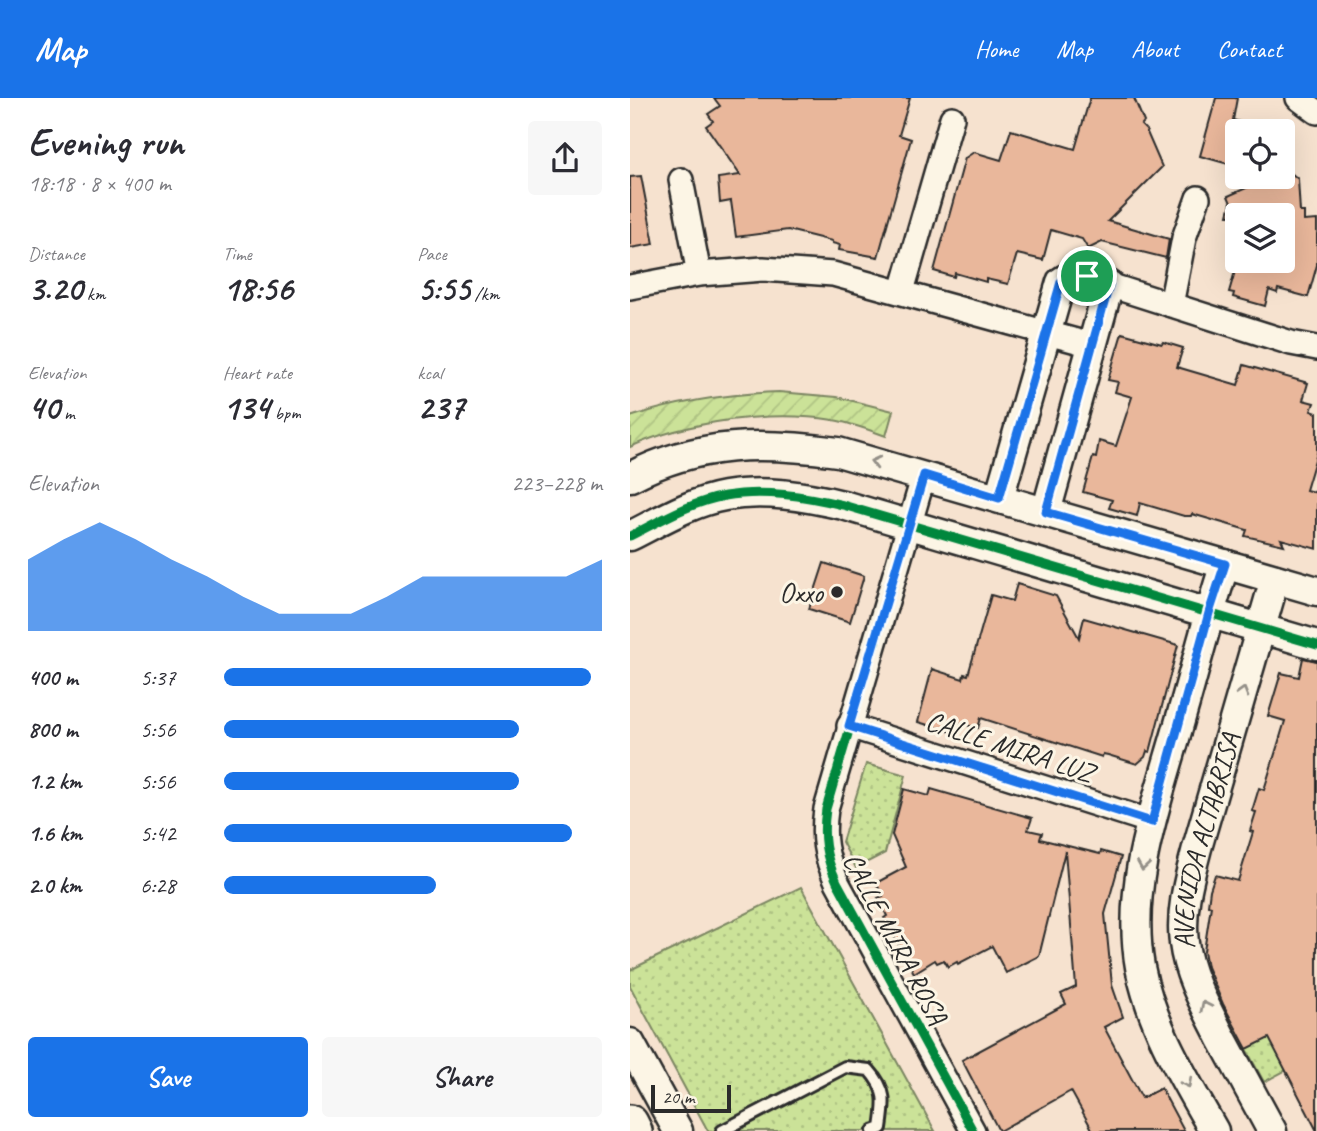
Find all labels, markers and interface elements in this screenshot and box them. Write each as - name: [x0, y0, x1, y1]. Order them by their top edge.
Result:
- text: Map: [35, 28, 86, 70]
- text: Home: [975, 34, 1018, 64]
- text: Map: [1056, 34, 1093, 64]
- text: About: [1131, 34, 1179, 64]
- text: Contact: [1217, 34, 1282, 64]
- text: Evening run: [28, 119, 184, 166]
- map controls: [1225, 119, 1295, 273]
- button: locate: [1225, 119, 1295, 189]
- button: share: [528, 121, 602, 195]
- text: 18:18 · 8 × 400 m: [28, 169, 171, 198]
- button: layers: [1225, 203, 1295, 273]
- text: Distance: [28, 242, 85, 266]
- text: Time: [223, 242, 252, 266]
- text: Pace: [417, 242, 447, 266]
- pin: [1057, 246, 1117, 306]
- icon: arrive: [1068, 257, 1106, 295]
- text: 3.20: [28, 266, 82, 311]
- text: 18:56: [223, 266, 293, 311]
- text: 5:55: [417, 266, 470, 311]
- text: km: [82, 282, 105, 306]
- text: /km: [470, 282, 499, 306]
- text: Elevation: [28, 361, 86, 385]
- text: Heart rate: [223, 361, 292, 385]
- text: kcal: [417, 361, 442, 385]
- text: 40: [28, 385, 60, 430]
- text: 134: [223, 385, 270, 430]
- text: 237: [417, 385, 464, 430]
- text: m: [60, 401, 75, 425]
- text: bpm: [270, 401, 301, 425]
- one-way arrow: [869, 456, 881, 470]
- text: Elevation: [28, 469, 99, 498]
- text: 223–228 m: [511, 469, 602, 498]
- place label: Oxxo: [779, 575, 825, 610]
- marker: Oxxo: [829, 584, 845, 600]
- text: 400 m: [28, 663, 78, 692]
- text: 5:37: [140, 663, 176, 692]
- one-way arrow: [1234, 686, 1249, 698]
- street label: CALLE MIRA LUZ: [922, 703, 1102, 791]
- text: 800 m: [28, 715, 78, 744]
- text: 5:56: [140, 715, 176, 744]
- street label: AVENIDA ALTABRISA: [1166, 728, 1248, 951]
- text: 1.2 km: [28, 767, 82, 796]
- text: 5:56: [140, 767, 176, 796]
- text: 1.6 km: [28, 819, 82, 848]
- text: 5:42: [140, 819, 176, 848]
- street label: CALLE MIRA ROSA: [836, 846, 956, 1031]
- one-way arrow: [1135, 860, 1150, 872]
- text: 2.0 km: [28, 871, 82, 900]
- text: 6:28: [140, 871, 176, 900]
- one-way arrow: [1200, 1001, 1214, 1013]
- button: Save: [28, 1037, 308, 1117]
- button: Share: [322, 1037, 602, 1117]
- one-way arrow: [1179, 1076, 1193, 1088]
- scale bar: [651, 1082, 732, 1114]
- text: 20 m: [662, 1085, 694, 1109]

